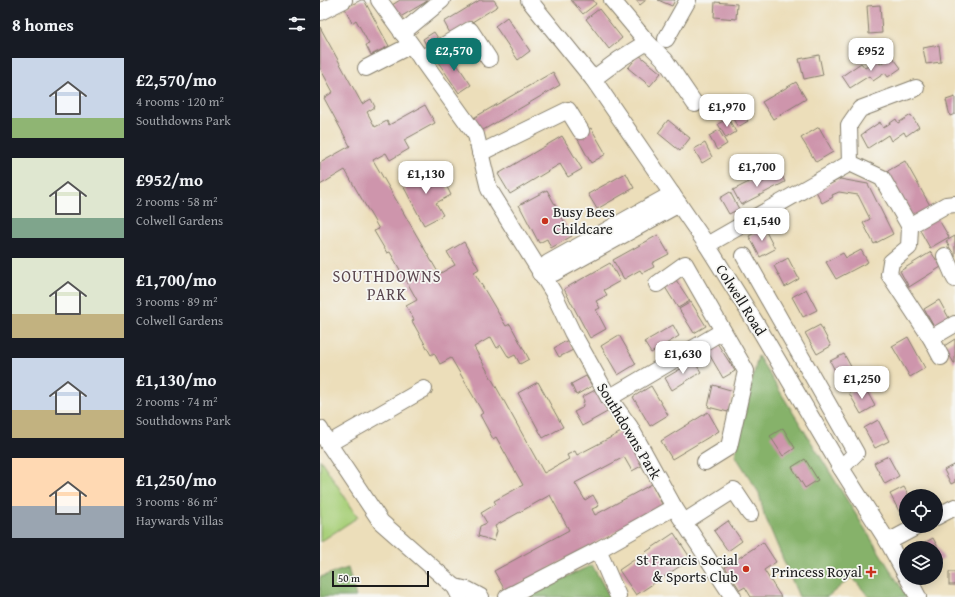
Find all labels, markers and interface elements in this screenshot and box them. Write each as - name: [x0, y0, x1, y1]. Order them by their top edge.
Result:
- text: 8 homes: [12, 12, 74, 37]
- icon: filters: [286, 13, 308, 35]
- pin: £2,570: [421, 38, 487, 72]
- pin: £952: [847, 38, 895, 72]
- text: £2,570: [435, 41, 473, 60]
- text: £952: [858, 41, 884, 60]
- text: £2,570/mo: [136, 67, 217, 92]
- icon: home: [44, 74, 92, 122]
- text: 4 rooms · 120 m²: [136, 92, 224, 111]
- pin: £1,970: [694, 94, 760, 128]
- text: £1,970: [708, 97, 746, 116]
- text: Southdowns Park: [136, 111, 231, 130]
- pin: £1,700: [724, 154, 790, 188]
- text: £1,700: [738, 157, 776, 176]
- pin: £1,130: [393, 161, 459, 195]
- text: £1,130: [407, 164, 445, 183]
- text: £952/mo: [136, 167, 203, 192]
- icon: home: [44, 174, 92, 222]
- text: 2 rooms · 58 m²: [136, 192, 218, 211]
- place label: Busy Bees Childcare: [553, 201, 615, 239]
- pin: £1,540: [729, 208, 795, 242]
- text: Colwell Gardens: [136, 211, 223, 230]
- text: £1,540: [743, 211, 781, 230]
- marker: Busy Bees Childcare: [540, 216, 550, 226]
- street label: Colwell Road: [711, 260, 772, 339]
- district label: SOUTHDOWNS PARK: [333, 264, 441, 306]
- text: £1,700/mo: [136, 267, 217, 292]
- icon: home: [44, 274, 92, 322]
- text: 3 rooms · 89 m²: [136, 292, 218, 311]
- text: Colwell Gardens: [136, 311, 223, 330]
- pin: £1,630: [650, 341, 716, 375]
- text: £1,630: [664, 344, 702, 363]
- pin: £1,250: [829, 366, 895, 400]
- text: £1,130/mo: [136, 367, 217, 392]
- text: £1,250: [843, 369, 881, 388]
- icon: home: [44, 374, 92, 422]
- street label: Southdowns Park: [592, 378, 667, 483]
- text: 2 rooms · 74 m²: [136, 392, 218, 411]
- text: Southdowns Park: [136, 411, 231, 430]
- text: £1,250/mo: [136, 467, 217, 492]
- icon: home: [44, 474, 92, 522]
- map controls: [899, 489, 943, 585]
- button: locate: [899, 489, 943, 533]
- text: 3 rooms · 86 m²: [136, 492, 218, 511]
- text: Haywards Villas: [136, 511, 223, 530]
- button: layers: [899, 541, 943, 585]
- place label: St Francis Social & Sports Club: [636, 549, 738, 587]
- place label: Princess Royal: [771, 561, 862, 582]
- marker: St Francis Social & Sports Club: [741, 564, 751, 574]
- marker: Princess Royal: [865, 566, 877, 578]
- scale bar: [332, 569, 429, 588]
- text: 50 m: [338, 570, 360, 586]

